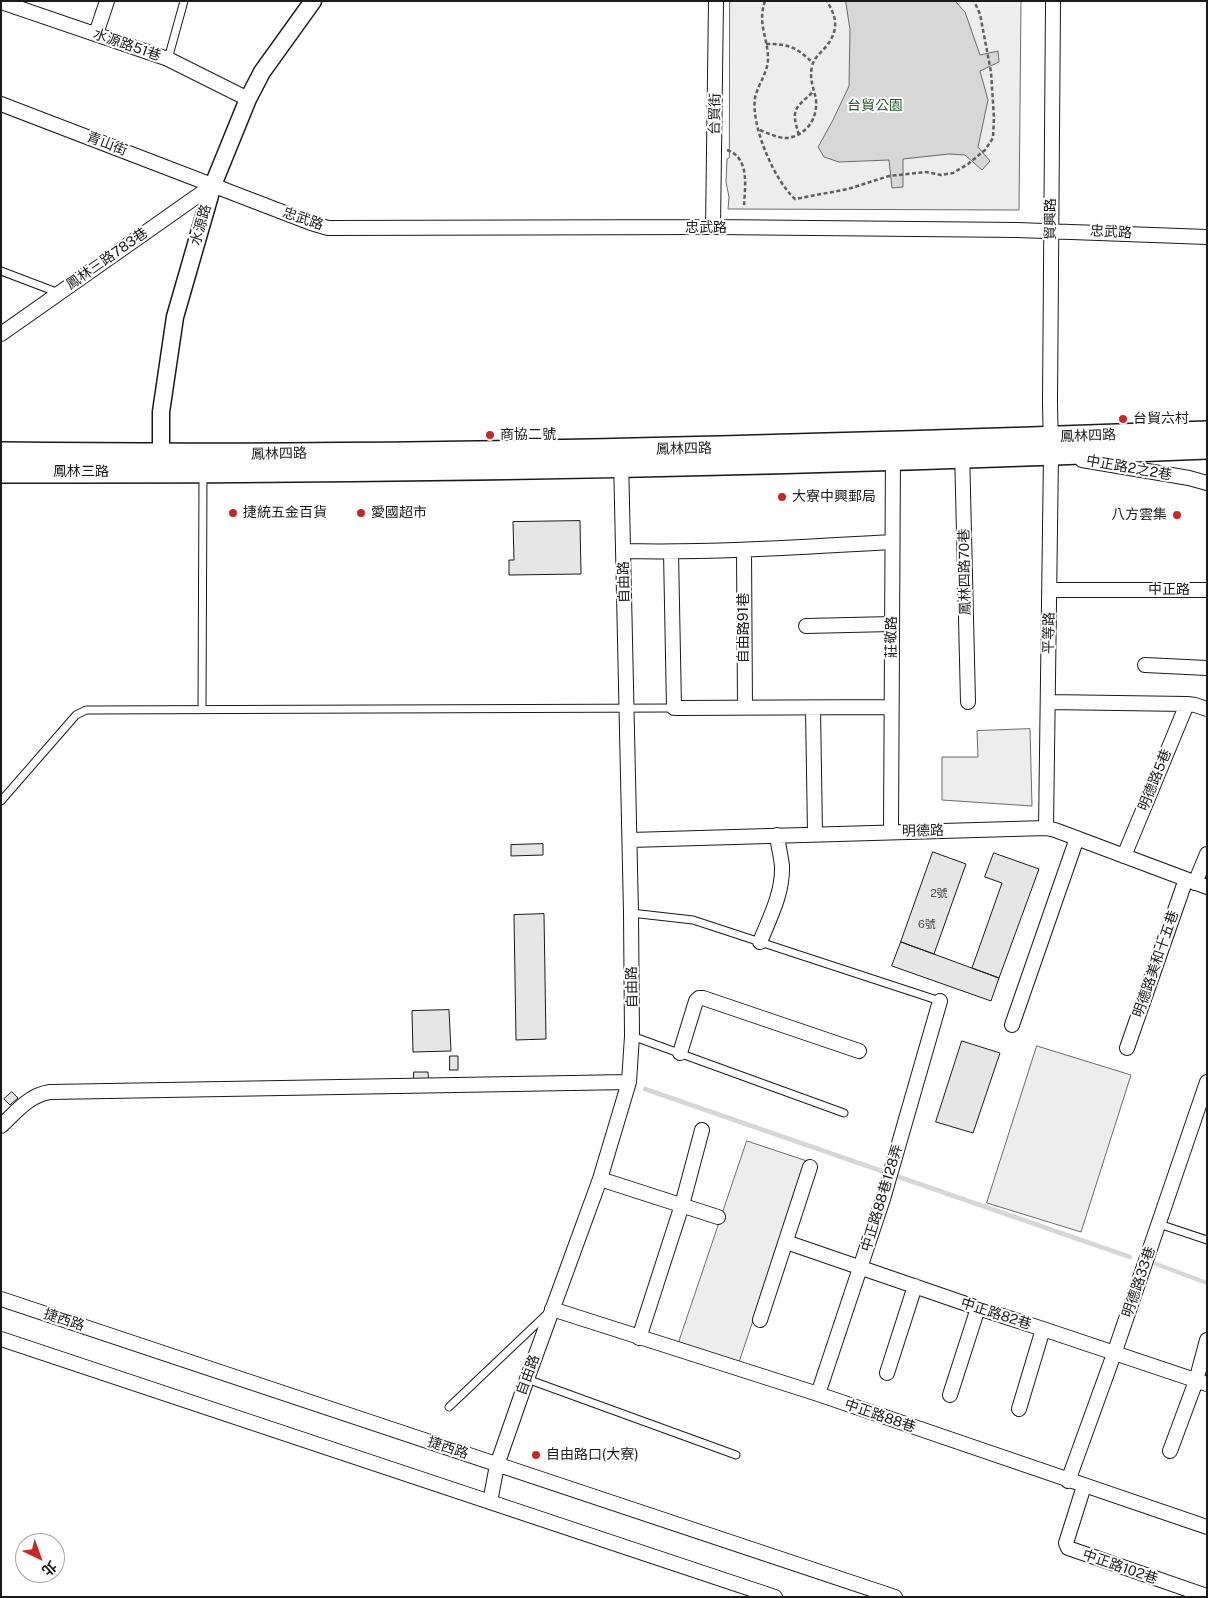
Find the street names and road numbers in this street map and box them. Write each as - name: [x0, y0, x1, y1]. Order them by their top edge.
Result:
- street label: 水源路51巷: [91, 26, 163, 64]
- street label: 台貿街: [706, 93, 724, 135]
- street label: 青山街: [84, 129, 130, 159]
- street label: 貿興路: [1043, 198, 1059, 240]
- street label: 水源路: [187, 202, 215, 248]
- street label: 忠武路: [280, 204, 326, 234]
- street label: 忠武路: [685, 220, 727, 236]
- street label: 忠武路: [1090, 223, 1132, 241]
- street label: 鳳林三路783巷: [63, 225, 151, 293]
- street label: 鳳林四路: [1060, 427, 1116, 445]
- street label: 鳳林四路: [656, 440, 712, 458]
- street label: 鳳林四路: [251, 445, 307, 463]
- street label: 中正路2之2巷: [1085, 452, 1173, 484]
- street label: 鳳林三路: [53, 464, 109, 480]
- street label: 鳳林四路70巷: [956, 529, 974, 615]
- street label: 自由路: [615, 561, 633, 603]
- street label: 中正路: [1148, 582, 1190, 598]
- street label: 自由路91巷: [736, 593, 752, 663]
- street label: 平等路: [1040, 612, 1058, 654]
- street label: 莊敬路: [884, 616, 900, 658]
- street label: 明德路5巷: [1135, 747, 1175, 813]
- street label: 明德路: [902, 822, 944, 840]
- street label: 明德路美和十五巷: [1130, 908, 1182, 1020]
- street label: 自由路: [623, 966, 641, 1008]
- street label: 中正路88巷128弄: [858, 1142, 906, 1254]
- street label: 明德路33巷: [1119, 1244, 1159, 1320]
- street label: 中正路82巷: [958, 1295, 1034, 1333]
- street label: 捷西路: [41, 1306, 87, 1334]
- street label: 自由路: [513, 1352, 543, 1398]
- street label: 中正路88巷: [842, 1396, 918, 1436]
- street label: 捷西路: [425, 1434, 471, 1462]
- street label: 中正路102巷: [1080, 1546, 1160, 1588]

